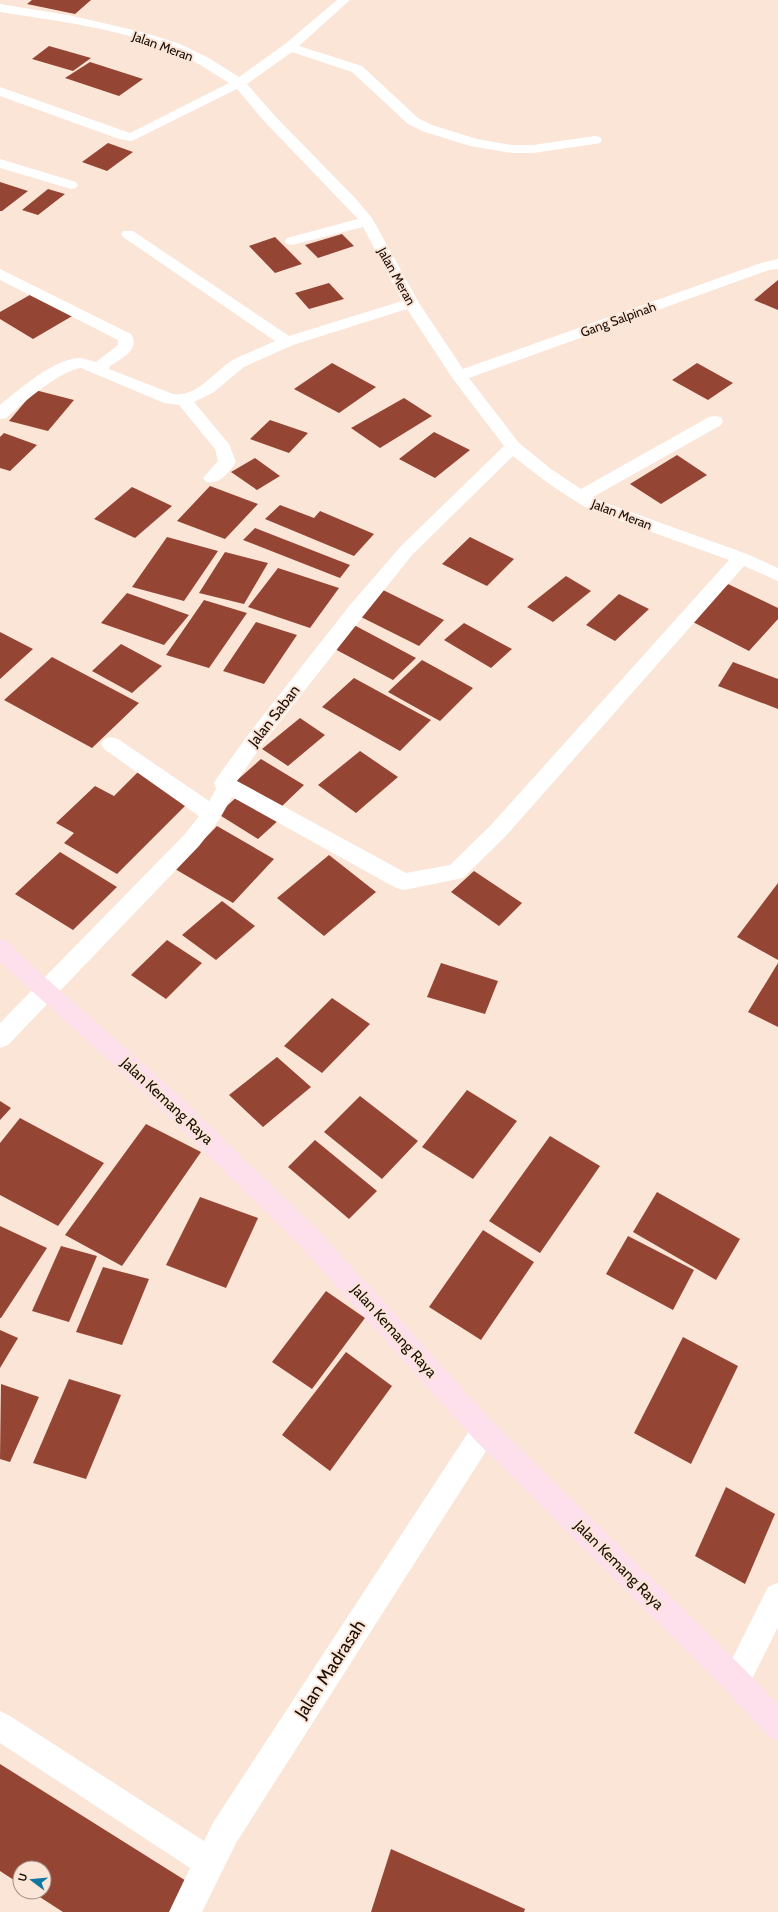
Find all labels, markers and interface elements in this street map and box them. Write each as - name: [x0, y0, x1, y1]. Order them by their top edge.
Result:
- street label: Jalan Meran: [129, 27, 196, 64]
- street label: Jalan Meran: [374, 243, 419, 308]
- street label: Gang Salpinah: [578, 298, 658, 340]
- street label: Jalan Meran: [589, 495, 655, 533]
- street label: Jalan Saban: [244, 682, 304, 751]
- street label: Jalan Kemang Raya: [117, 1053, 217, 1149]
- street label: Jalan Kemang Raya: [347, 1280, 441, 1382]
- street label: Jalan Kemang Raya: [570, 1516, 668, 1614]
- street label: Jalan Madrasah: [289, 1616, 370, 1723]
- north arrow: [12, 1860, 52, 1900]
- text: U: [15, 1871, 30, 1883]

